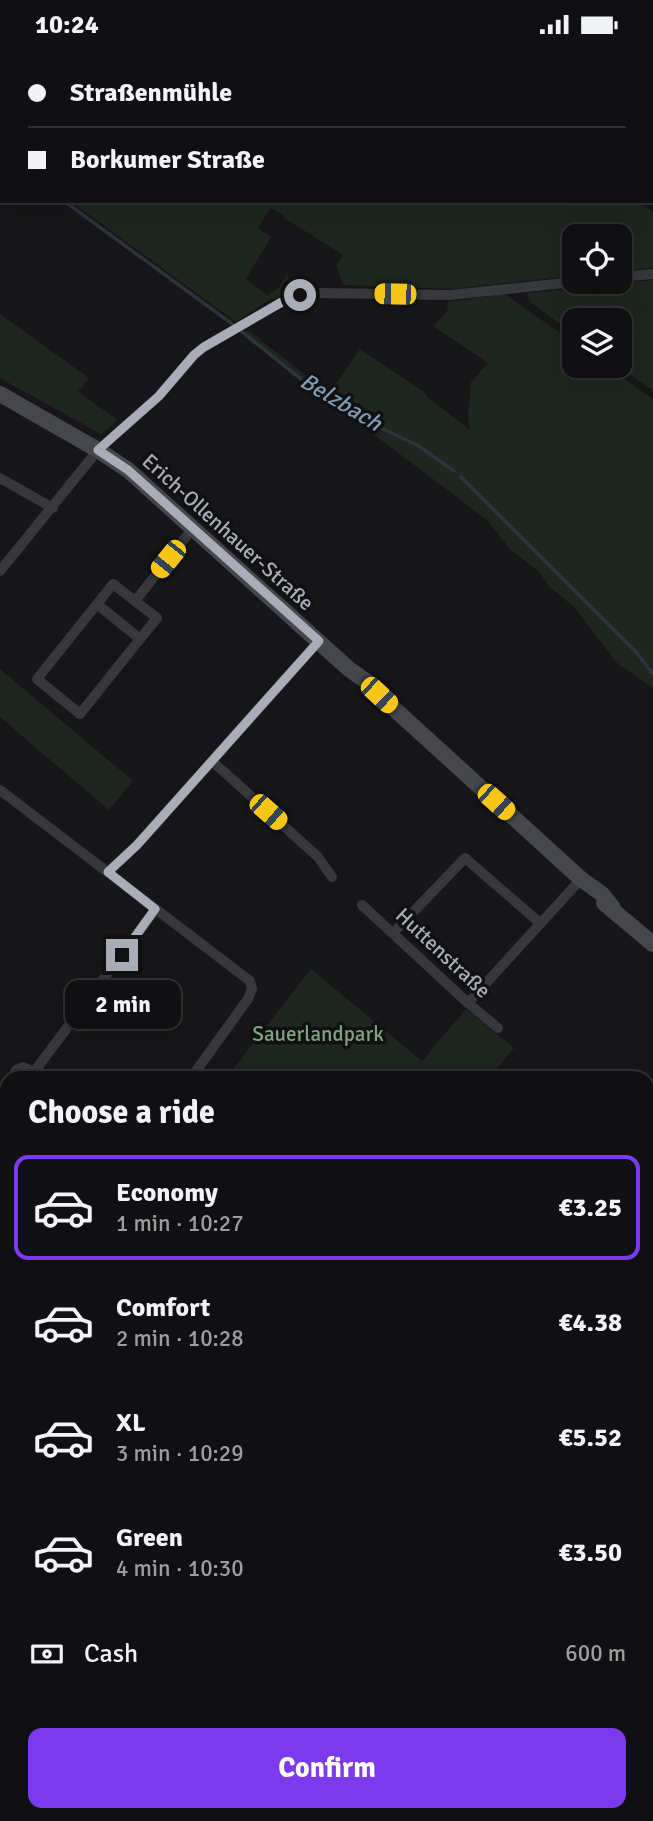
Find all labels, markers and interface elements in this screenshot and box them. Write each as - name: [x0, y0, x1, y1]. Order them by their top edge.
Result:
- text: 10:24: [35, 9, 99, 41]
- text: Straßenmühle: [70, 77, 232, 109]
- text: Borkumer Straße: [70, 144, 265, 176]
- map controls: [562, 224, 632, 378]
- button: locate: [562, 224, 632, 294]
- route start: [284, 279, 316, 311]
- car: [374, 283, 417, 305]
- button: layers: [562, 308, 632, 378]
- water label: Belzbach: [295, 366, 388, 438]
- street label: Erich-Ollenhauer-Straße: [137, 448, 319, 616]
- car: [147, 536, 190, 582]
- car: [357, 673, 402, 717]
- car: [474, 780, 519, 824]
- car: [246, 790, 291, 834]
- street label: Huttenstraße: [390, 902, 496, 1004]
- route end: [106, 939, 138, 971]
- callout: 2 min: [64, 979, 180, 1028]
- text: 2 min: [95, 990, 151, 1019]
- park label: Sauerlandpark: [252, 1021, 384, 1047]
- text: Choose a ride: [28, 1093, 215, 1132]
- icon: car: [32, 1176, 95, 1239]
- text: Economy: [116, 1177, 218, 1209]
- text: €3.25: [558, 1192, 622, 1224]
- text: 1 min · 10:27: [116, 1209, 244, 1238]
- icon: car: [32, 1291, 95, 1354]
- text: Comfort: [116, 1292, 210, 1324]
- text: €4.38: [558, 1307, 622, 1339]
- text: 2 min · 10:28: [116, 1324, 244, 1353]
- icon: car: [32, 1406, 95, 1469]
- text: XL: [116, 1407, 146, 1439]
- text: €5.52: [558, 1422, 622, 1454]
- text: 3 min · 10:29: [116, 1439, 244, 1468]
- icon: car: [32, 1521, 95, 1584]
- text: Green: [116, 1522, 183, 1554]
- text: €3.50: [558, 1537, 622, 1569]
- text: 4 min · 10:30: [116, 1554, 244, 1583]
- icon: cash: [28, 1635, 66, 1673]
- text: Cash: [84, 1638, 138, 1670]
- text: 600 m: [565, 1639, 626, 1668]
- button: Confirm: [28, 1728, 626, 1808]

